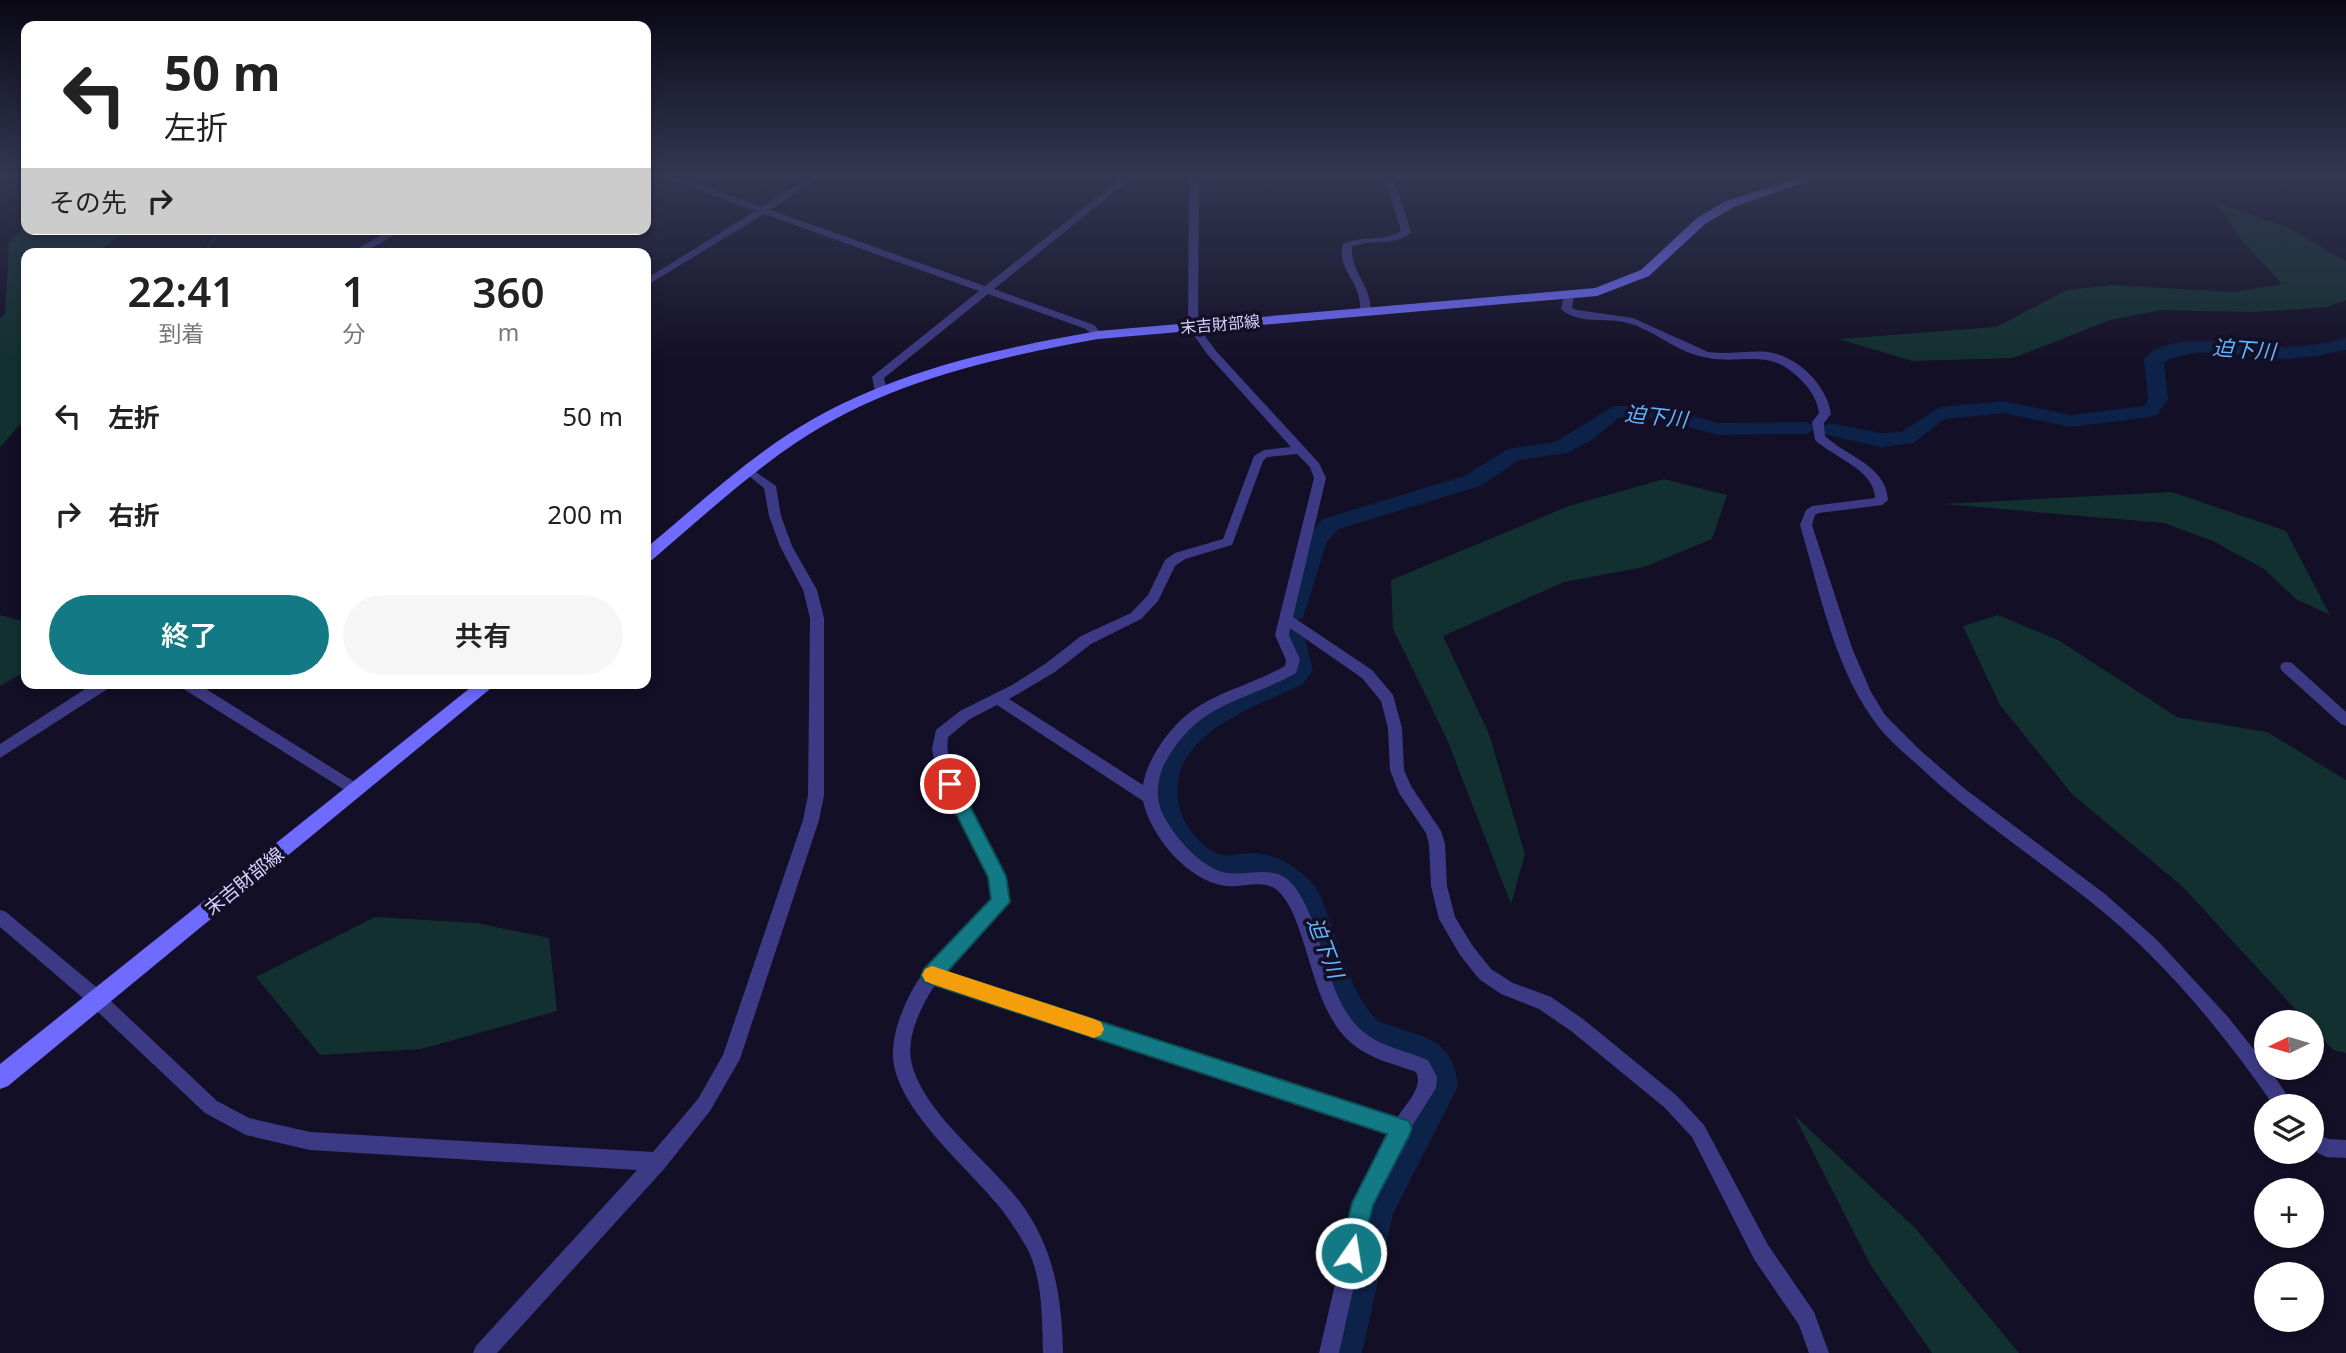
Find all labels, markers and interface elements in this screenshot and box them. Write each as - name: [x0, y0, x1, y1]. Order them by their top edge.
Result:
- text: 50 m: [164, 39, 281, 105]
- icon: left: [49, 49, 140, 140]
- text: 左折: [164, 105, 228, 148]
- icon: right: [141, 182, 179, 220]
- text: その先: [49, 184, 127, 220]
- text: 22:41: [128, 262, 235, 319]
- text: 1: [342, 262, 366, 319]
- text: 360: [472, 263, 544, 320]
- street label: 末吉財部線: [1179, 310, 1261, 338]
- text: m: [498, 316, 519, 348]
- text: 到着: [158, 317, 204, 349]
- text: 分: [342, 317, 365, 349]
- water label: 迫下川: [2212, 333, 2278, 365]
- icon: left: [49, 397, 87, 435]
- text: 50 m: [562, 398, 623, 434]
- text: 左折: [108, 399, 160, 435]
- water label: 迫下川: [1623, 399, 1691, 433]
- icon: right: [49, 495, 87, 533]
- text: 200 m: [547, 496, 623, 532]
- text: 右折: [108, 497, 160, 533]
- button: 終了: [49, 595, 329, 675]
- button: 共有: [343, 595, 623, 675]
- pin: [920, 754, 980, 814]
- icon: arrive: [931, 765, 969, 803]
- street label: 末吉財部線: [199, 841, 289, 921]
- water label: 迫下川: [1302, 913, 1351, 984]
- north arrow: [2254, 1010, 2324, 1080]
- map controls: [2254, 1010, 2324, 1332]
- button: layers: [2254, 1094, 2324, 1164]
- button: +: [2254, 1178, 2324, 1248]
- position arrow: [1314, 1216, 1388, 1290]
- button: −: [2254, 1262, 2324, 1332]

